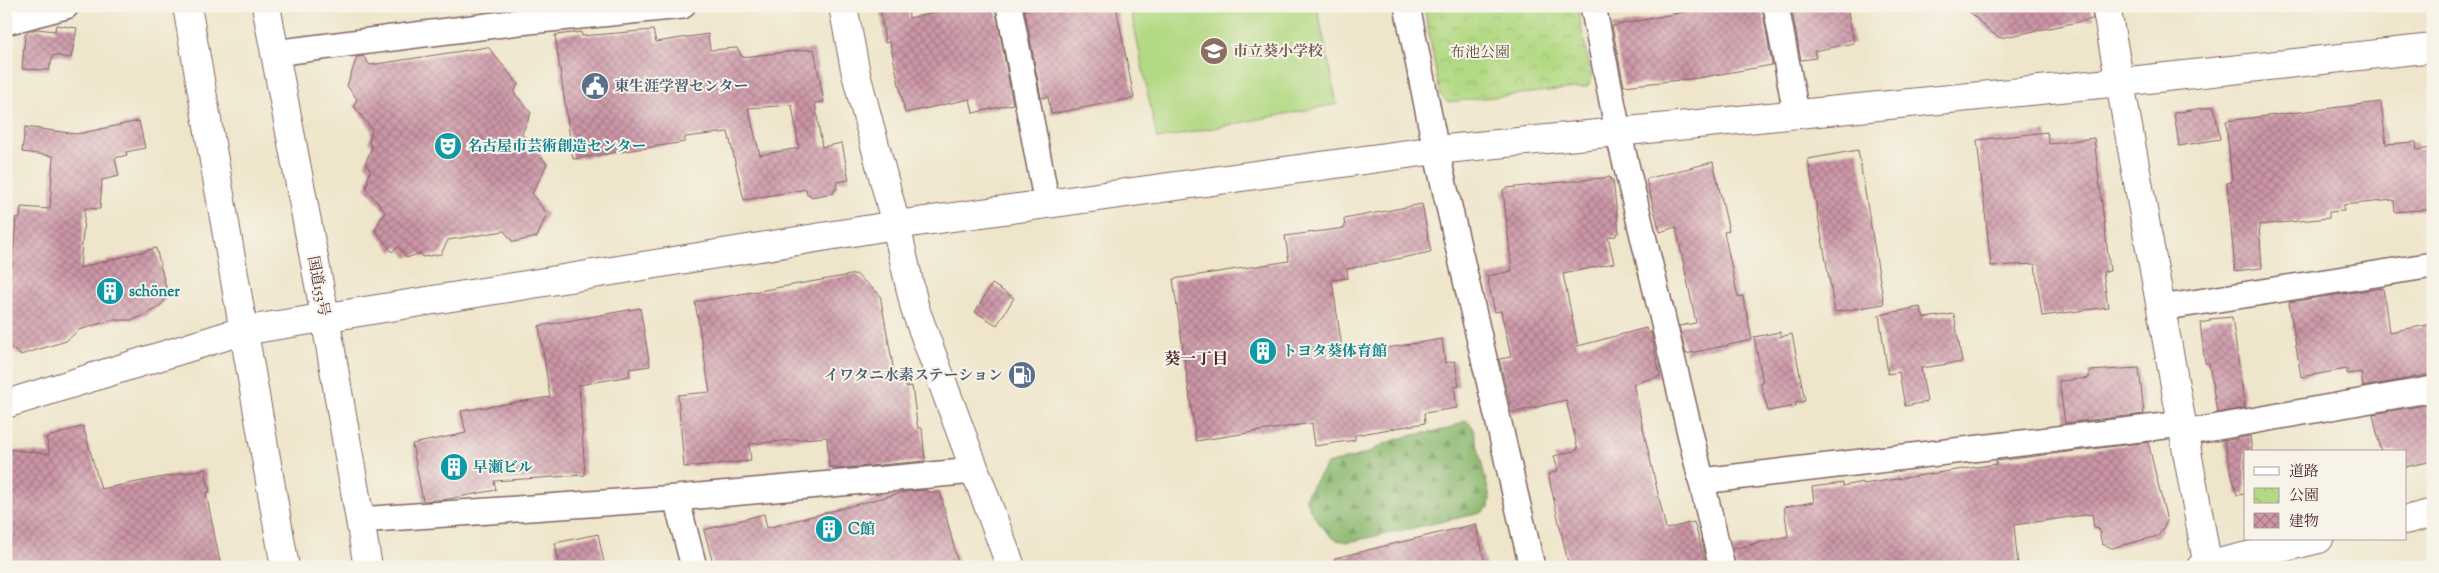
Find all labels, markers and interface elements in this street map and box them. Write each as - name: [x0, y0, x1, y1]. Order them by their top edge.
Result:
- school or university icon: 市立葵小学校: [1199, 36, 1229, 66]
- place label: 市立葵小学校: [1233, 42, 1323, 63]
- park label: 布池公園: [1450, 43, 1510, 64]
- public building icon: 東生涯学習センター: [580, 71, 610, 101]
- place label: 東生涯学習センター: [614, 77, 748, 98]
- theatre icon: 名古屋市芸術創造センター: [433, 131, 463, 161]
- place label: 名古屋市芸術創造センター: [467, 137, 646, 158]
- street label: 国道153号: [301, 254, 334, 318]
- building icon: schöner: [95, 276, 125, 306]
- place label: schöner: [129, 282, 180, 303]
- building icon: トヨタ葵体育館: [1248, 336, 1278, 366]
- place label: トヨタ葵体育館: [1282, 342, 1387, 363]
- district label: 葵一丁目: [1164, 349, 1228, 372]
- fuel station icon: イワタニ水素ステーション: [1007, 360, 1037, 390]
- place label: イワタニ水素ステーション: [824, 366, 1003, 387]
- legend: [2244, 450, 2406, 540]
- building icon: 早瀬ビル: [439, 452, 469, 482]
- place label: 早瀬ビル: [473, 458, 533, 479]
- text: 道路: [2289, 462, 2319, 483]
- text: 公園: [2289, 486, 2319, 507]
- text: 建物: [2289, 512, 2319, 533]
- building icon: C館: [814, 514, 844, 544]
- place label: C館: [848, 520, 875, 541]

